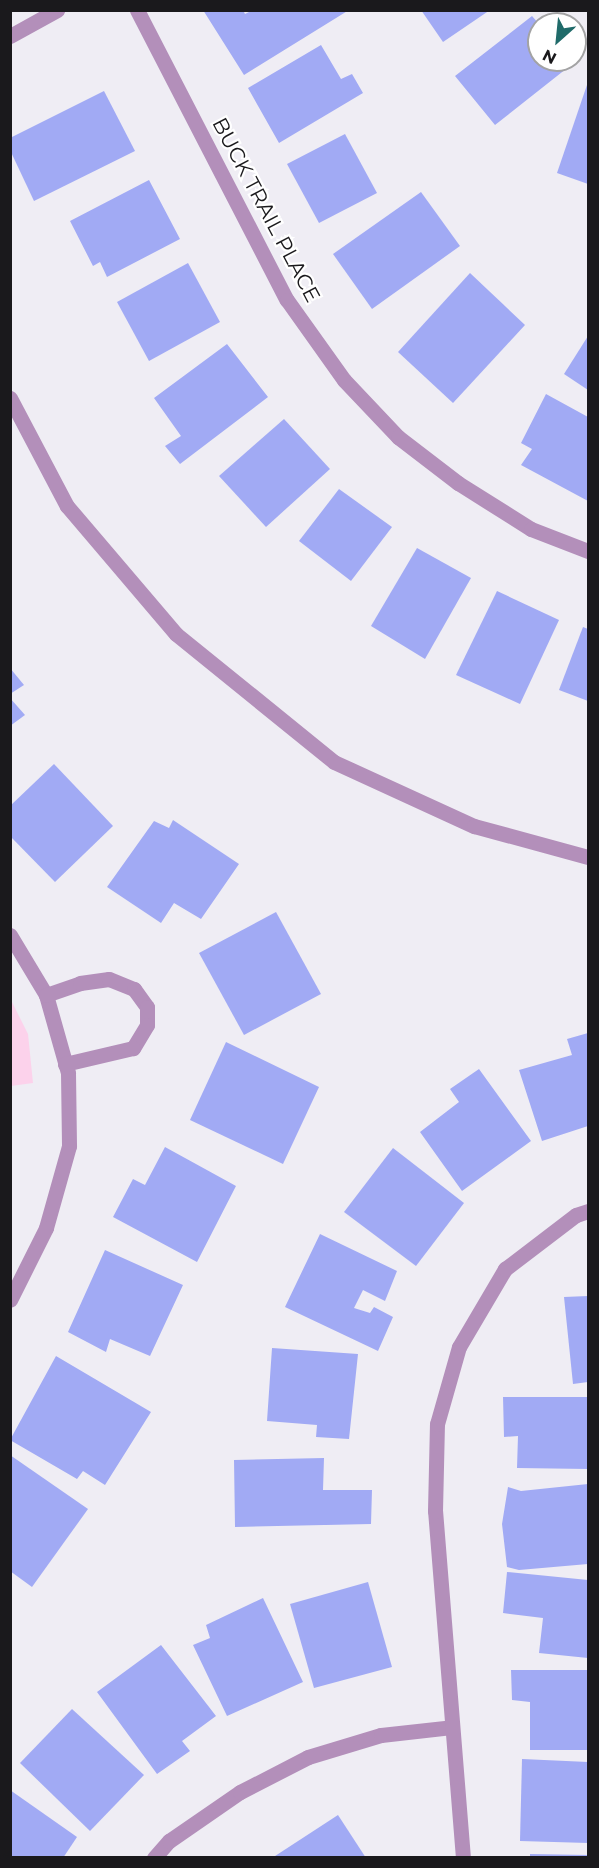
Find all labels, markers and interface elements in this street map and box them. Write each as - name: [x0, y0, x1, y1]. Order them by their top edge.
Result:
- north arrow: [527, 12, 587, 72]
- text: N: [539, 45, 560, 68]
- street label: BUCK TRAIL PLACE: [207, 113, 325, 307]

